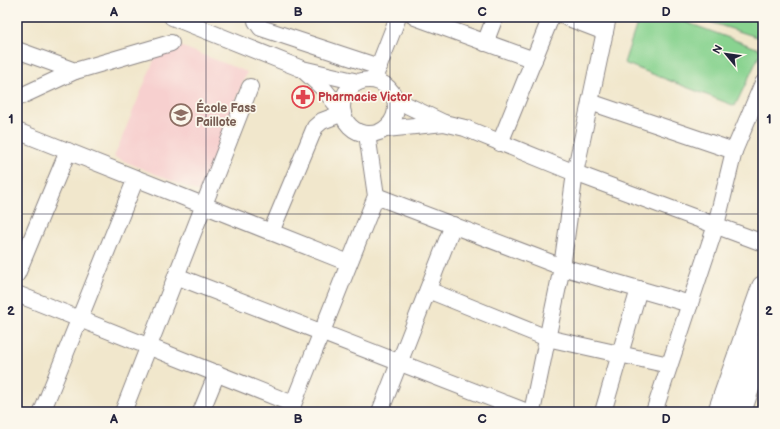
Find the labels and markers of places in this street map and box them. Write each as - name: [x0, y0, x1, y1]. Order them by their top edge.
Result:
- pharmacy icon: Pharmacie Victor: [290, 84, 316, 110]
- place label: Pharmacie Victor: [318, 90, 412, 105]
- place label: École Fass Paillote: [196, 99, 256, 130]
- school or university icon: École Fass Paillote: [168, 102, 194, 128]

